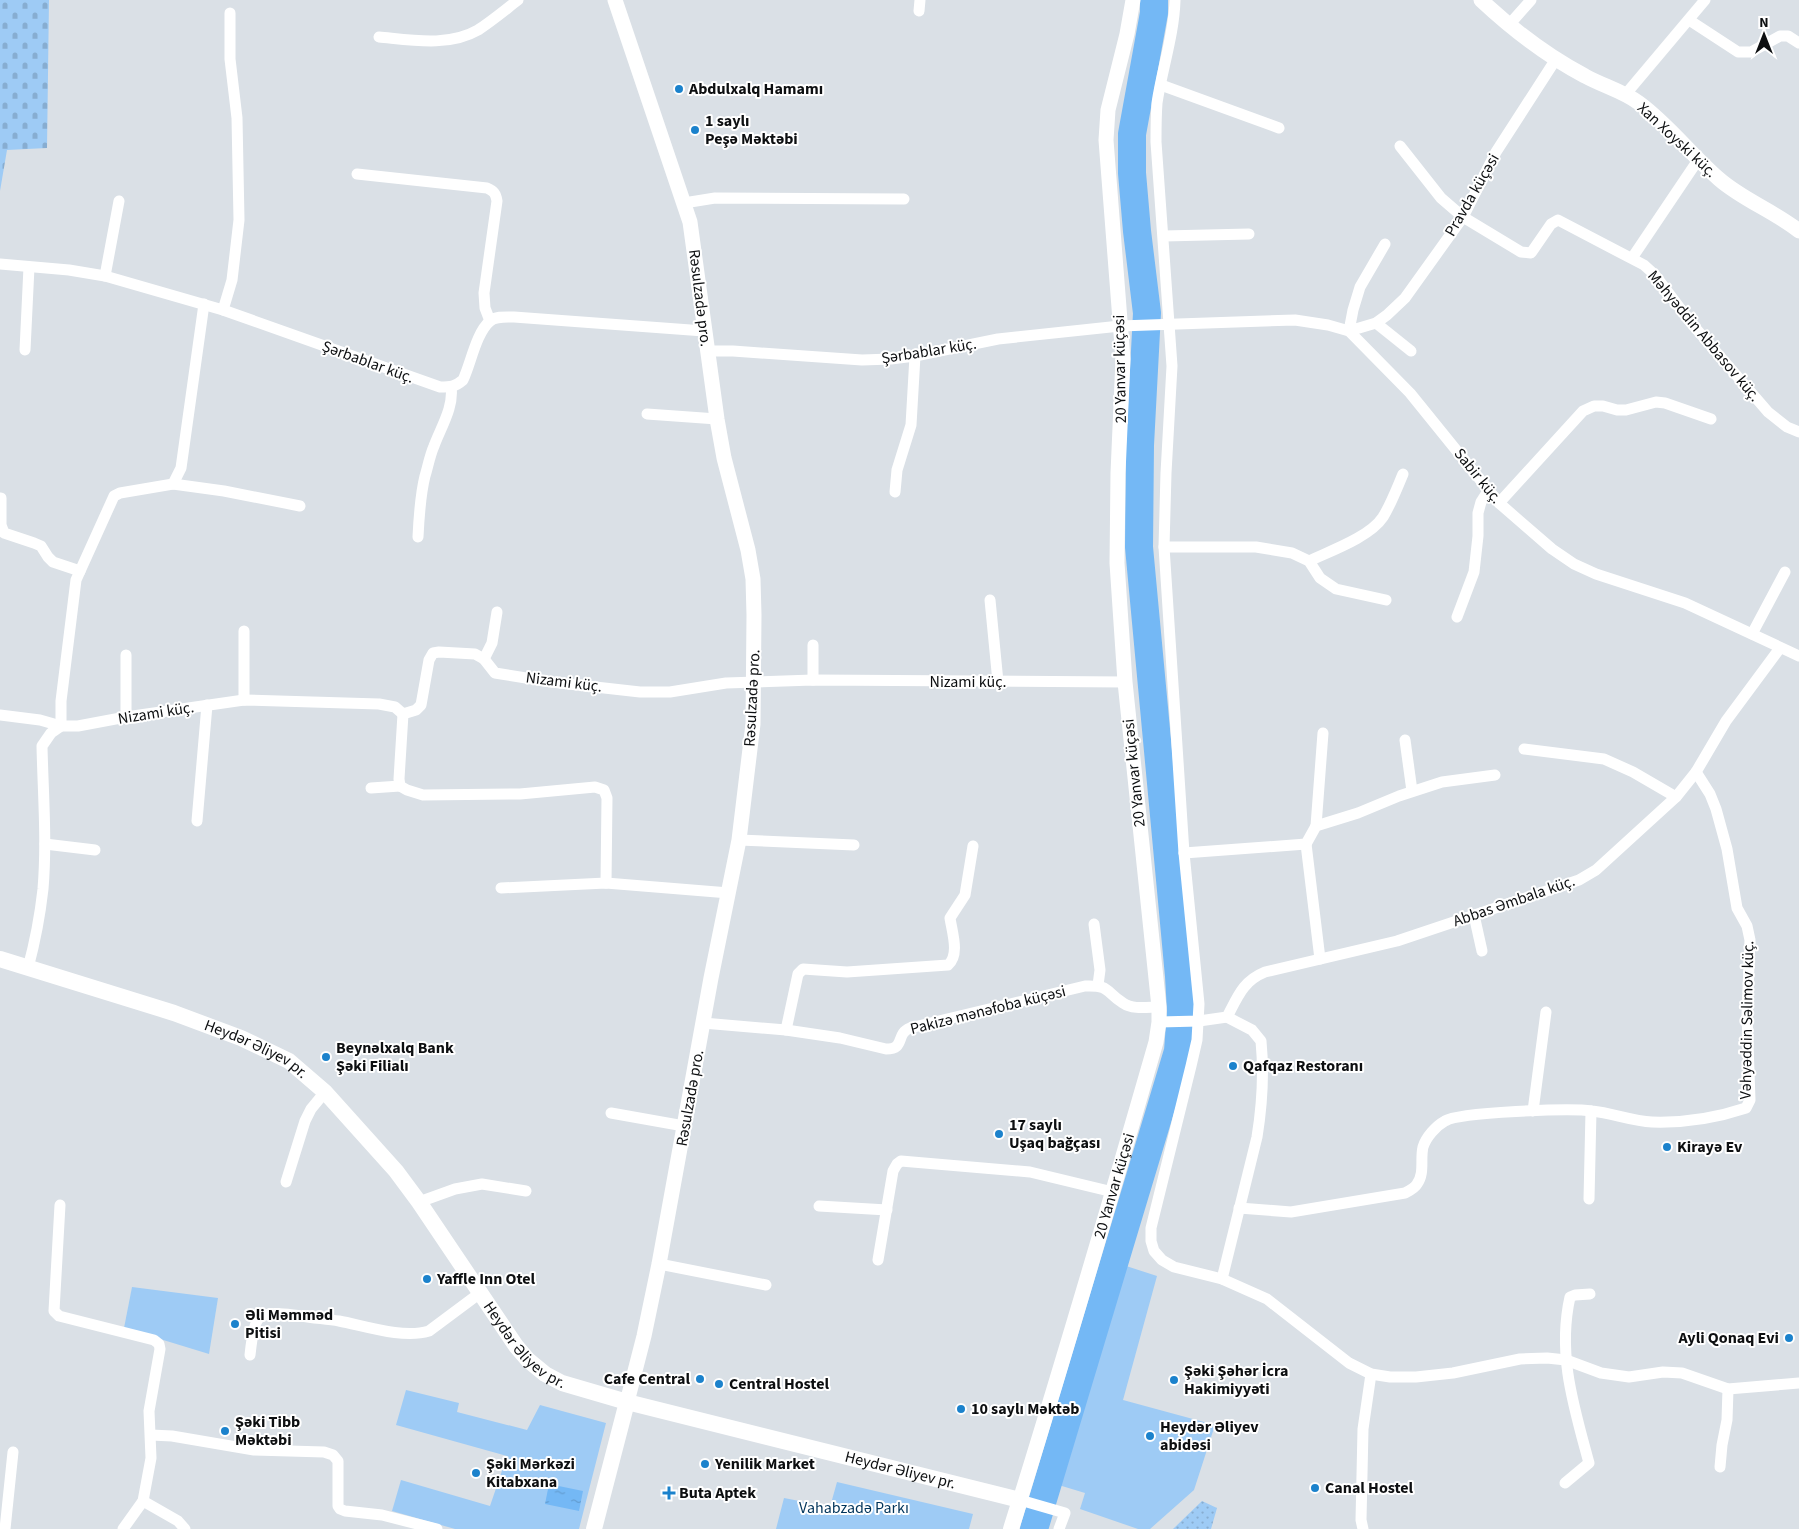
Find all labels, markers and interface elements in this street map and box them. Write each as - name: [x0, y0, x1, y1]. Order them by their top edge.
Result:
- north arrow: [1739, 10, 1789, 60]
- text: N: [1759, 13, 1769, 33]
- place label: Abdulxalq Hamamı: [688, 78, 823, 100]
- marker: Abdulxalq Hamamı: [673, 83, 685, 95]
- street label: Xan Xoyski küç.: [1632, 97, 1722, 183]
- place label: 1 saylı Peşə Məktəbi: [705, 110, 798, 150]
- marker: 1 saylı Peşə Məktəbi: [689, 124, 701, 136]
- street label: Pravda küçəsi: [1439, 150, 1505, 240]
- street label: Rəsulzadə pro.: [683, 248, 717, 348]
- street label: Məhyəddin Abbasov küç.: [1642, 266, 1766, 406]
- street label: 20 Yanvar küçəsi: [1108, 314, 1132, 424]
- street label: Şərbablar küç.: [880, 333, 978, 369]
- street label: Şərbablar küç.: [319, 335, 417, 389]
- street label: Sabir küç.: [1449, 443, 1507, 509]
- street label: Rəsulzadə pro.: [738, 649, 766, 747]
- street label: Nizami küç.: [525, 666, 603, 698]
- street label: Nizami küç.: [930, 671, 1006, 693]
- street label: Nizami küç.: [116, 696, 196, 730]
- street label: 20 Yanvar küçəsi: [1117, 718, 1151, 828]
- street label: Abbas Əmbala küç.: [1450, 870, 1578, 932]
- street label: Vəhyəddin Səlimov küç.: [1735, 940, 1759, 1100]
- street label: Pakizə mənəfoba küçəsi: [908, 980, 1068, 1040]
- street label: Heydər Əliyev pr.: [201, 1014, 313, 1084]
- place label: Beynəlxalq Bank Şəki Filialı: [336, 1037, 454, 1077]
- street label: Rəsulzadə pro.: [671, 1048, 709, 1148]
- marker: Beynəlxalq Bank Şəki Filialı: [320, 1051, 332, 1063]
- place label: Qafqaz Restoranı: [1243, 1055, 1363, 1077]
- marker: Qafqaz Restoranı: [1227, 1060, 1239, 1072]
- place label: 17 saylı Uşaq bağçası: [1009, 1114, 1100, 1154]
- marker: 17 saylı Uşaq bağçası: [993, 1128, 1005, 1140]
- street label: 20 Yanvar küçəsi: [1088, 1131, 1140, 1241]
- place label: Kirayə Ev: [1677, 1136, 1743, 1158]
- marker: Kirayə Ev: [1661, 1141, 1673, 1153]
- place label: Yaffle Inn Otel: [436, 1268, 536, 1290]
- marker: Yaffle Inn Otel: [421, 1273, 433, 1285]
- street label: Heydər Əliyev pr.: [478, 1297, 567, 1394]
- place label: Əli Məmməd Pitisi: [245, 1304, 333, 1344]
- marker: Əli Məmməd Pitisi: [229, 1318, 241, 1330]
- place label: Ayli Qonaq Evi: [1677, 1327, 1779, 1349]
- marker: Ayli Qonaq Evi: [1783, 1332, 1795, 1344]
- place label: Şəki Şəhər İcra Hakimiyyəti: [1184, 1360, 1288, 1400]
- place label: Cafe Central: [604, 1368, 690, 1390]
- marker: Cafe Central: [694, 1373, 706, 1385]
- place label: Central Hostel: [729, 1373, 829, 1395]
- marker: Şəki Şəhər İcra Hakimiyyəti: [1168, 1374, 1180, 1386]
- marker: Central Hostel: [713, 1378, 725, 1390]
- place label: 10 saylı Məktəb: [971, 1398, 1079, 1420]
- marker: 10 saylı Məktəb: [955, 1403, 967, 1415]
- place label: Şəki Tibb Məktəbi: [235, 1411, 300, 1451]
- place label: Heydər Əliyev abidəsi: [1160, 1416, 1259, 1456]
- marker: Şəki Tibb Məktəbi: [219, 1425, 231, 1437]
- marker: Heydər Əliyev abidəsi: [1144, 1430, 1156, 1442]
- street label: Heydər Əliyev pr.: [843, 1446, 958, 1495]
- place label: Şəki Mərkəzi Kitabxana: [486, 1453, 575, 1493]
- place label: Yenilik Market: [714, 1453, 815, 1475]
- marker: Yenilik Market: [699, 1458, 711, 1470]
- marker: Şəki Mərkəzi Kitabxana: [470, 1467, 482, 1479]
- place label: Canal Hostel: [1325, 1477, 1414, 1499]
- place label: Buta Aptek: [679, 1482, 756, 1504]
- marker: Canal Hostel: [1309, 1482, 1321, 1494]
- marker: Buta Aptek: [663, 1487, 675, 1499]
- park label: Vahabzadə Parkı: [799, 1497, 909, 1519]

